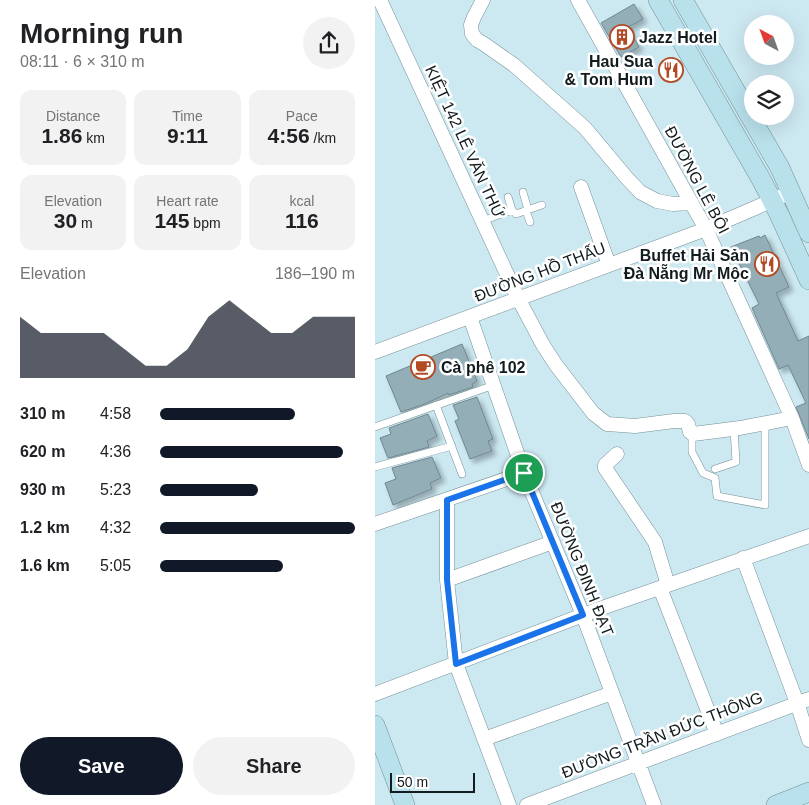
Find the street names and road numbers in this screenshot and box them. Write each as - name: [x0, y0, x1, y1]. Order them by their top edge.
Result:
- street label: KIỆT 142 LÊ VĂN THỨ: [422, 62, 509, 221]
- street label: ĐƯỜNG LÊ BÔI: [662, 123, 733, 237]
- street label: ĐƯỜNG HỒ THẤU: [472, 238, 608, 305]
- street label: ĐƯỜNG ĐINH ĐẠT: [547, 499, 618, 639]
- street label: ĐƯỜNG TRẦN ĐỨC THÔNG: [559, 688, 765, 781]

